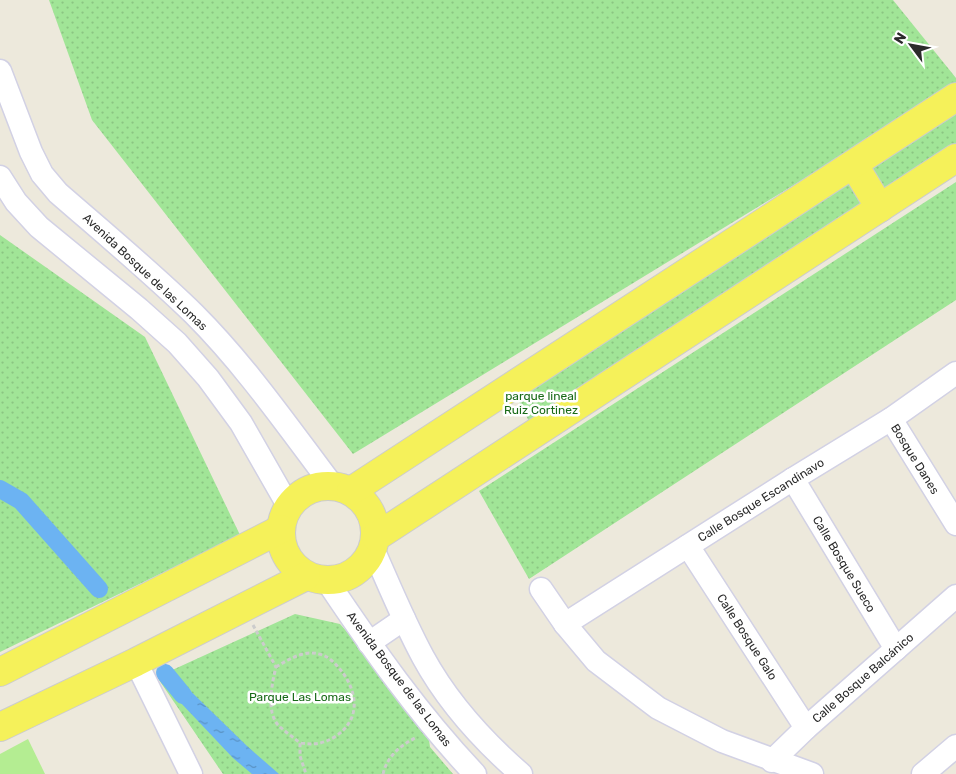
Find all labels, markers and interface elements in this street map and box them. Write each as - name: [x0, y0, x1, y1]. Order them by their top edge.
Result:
- north arrow: [886, 20, 936, 70]
- text: N: [891, 30, 910, 47]
- street label: Avenida Bosque de las Lomas: [80, 211, 210, 333]
- park label: parque lineal Ruiz Cortinez: [504, 389, 578, 417]
- street label: Bosque Danes: [888, 421, 942, 497]
- street label: Calle Bosque Escandinavo: [695, 455, 827, 545]
- street label: Calle Bosque Sueco: [810, 513, 878, 615]
- street label: Calle Bosque Galo: [714, 591, 780, 683]
- street label: Avenida Bosque de las Lomas: [344, 609, 454, 749]
- street label: Calle Bosque Balcánico: [809, 630, 917, 726]
- park label: Parque Las Lomas: [249, 690, 351, 704]

